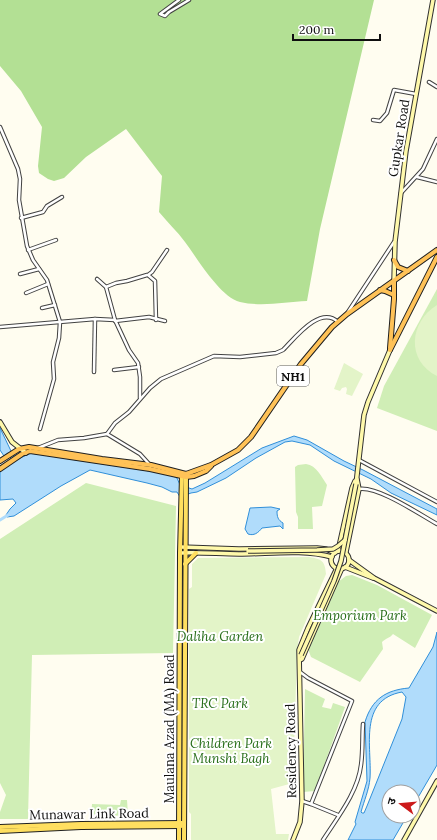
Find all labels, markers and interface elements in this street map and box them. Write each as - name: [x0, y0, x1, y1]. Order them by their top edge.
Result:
- scale bar: [293, 16, 380, 42]
- text: 200 m: [299, 22, 335, 37]
- street label: Gupkar Road: [384, 98, 414, 178]
- road number: NH1: [277, 366, 309, 386]
- park label: Emporium Park: [313, 607, 407, 624]
- park label: Daliha Garden: [177, 628, 263, 645]
- street label: Maulana Azad (MA) Road: [161, 654, 178, 804]
- park label: TRC Park: [192, 695, 248, 712]
- street label: Residency Road: [282, 703, 300, 799]
- park label: Children Park Munshi Bagh: [190, 735, 272, 767]
- north arrow: [381, 784, 421, 824]
- text: उ: [384, 796, 399, 806]
- street label: Munawar Link Road: [29, 804, 149, 824]

